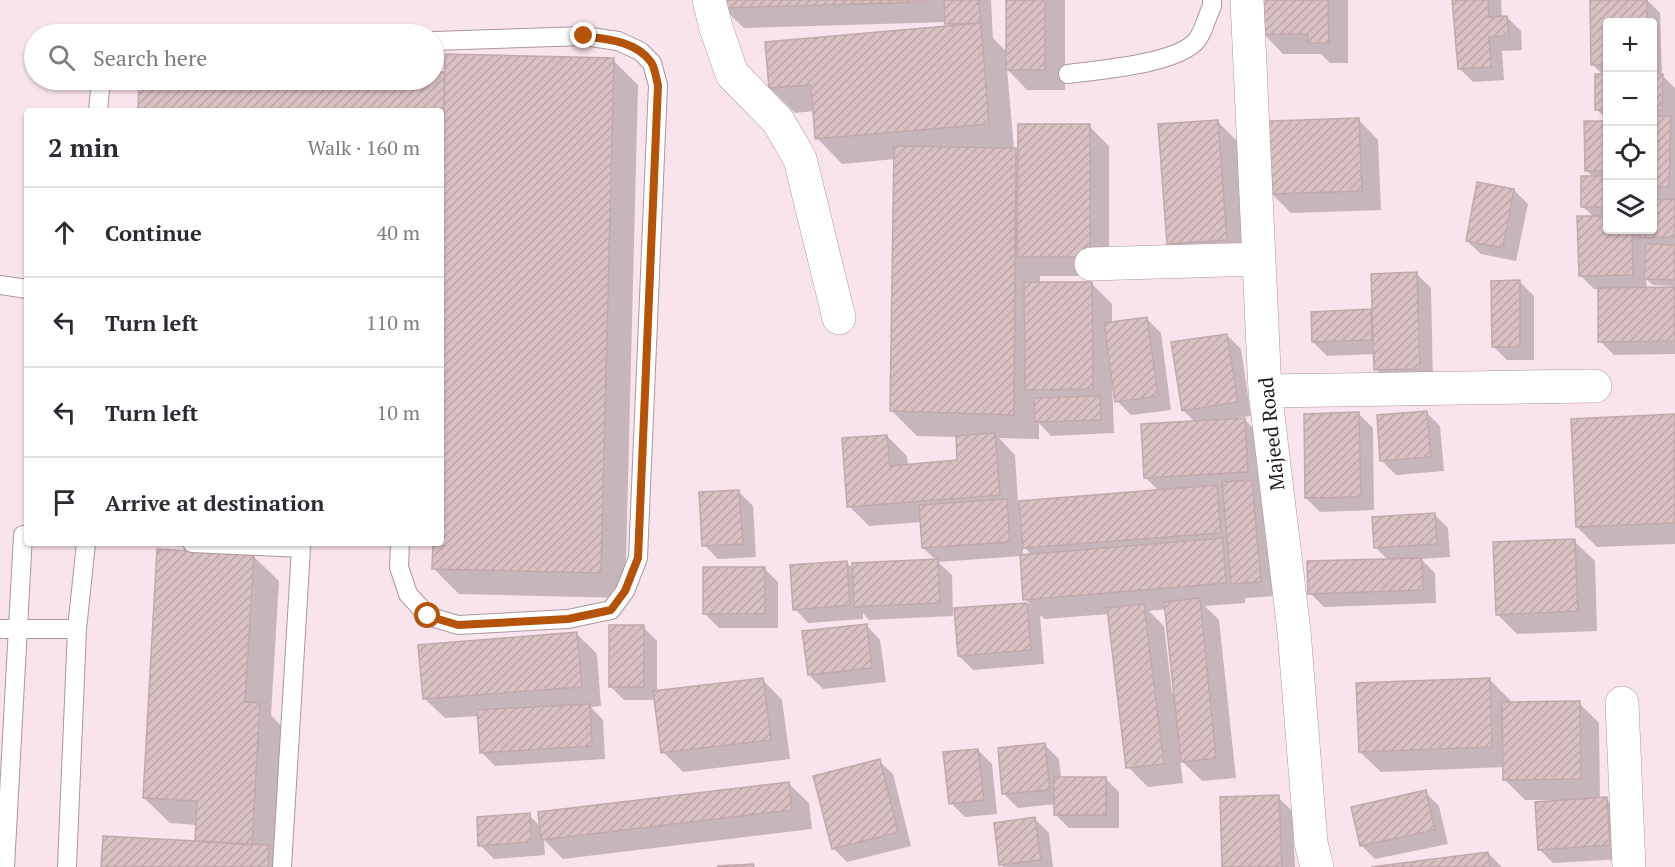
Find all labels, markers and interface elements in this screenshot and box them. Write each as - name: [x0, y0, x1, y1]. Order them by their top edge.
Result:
- map controls: [1603, 18, 1657, 234]
- button: +: [1603, 18, 1657, 72]
- route end: [570, 22, 596, 48]
- search box: [24, 24, 444, 90]
- icon: search: [45, 41, 78, 74]
- text: Search here: [93, 43, 207, 72]
- button: −: [1603, 72, 1657, 126]
- button: locate: [1603, 126, 1657, 180]
- text: 2 min: [48, 130, 119, 164]
- text: Walk · 160 m: [308, 134, 420, 161]
- button: layers: [1603, 180, 1657, 234]
- icon: ahead: [48, 216, 81, 249]
- text: Continue: [105, 218, 202, 247]
- text: 40 m: [377, 219, 420, 246]
- icon: left: [48, 306, 81, 339]
- text: Turn left: [105, 308, 198, 337]
- text: 110 m: [366, 309, 420, 336]
- street label: Majeed Road: [1252, 376, 1290, 492]
- icon: left: [48, 396, 81, 429]
- text: Turn left: [105, 398, 198, 427]
- text: 10 m: [377, 399, 420, 426]
- icon: arrive: [48, 486, 81, 519]
- text: Arrive at destination: [105, 488, 324, 517]
- route start: [414, 602, 440, 628]

